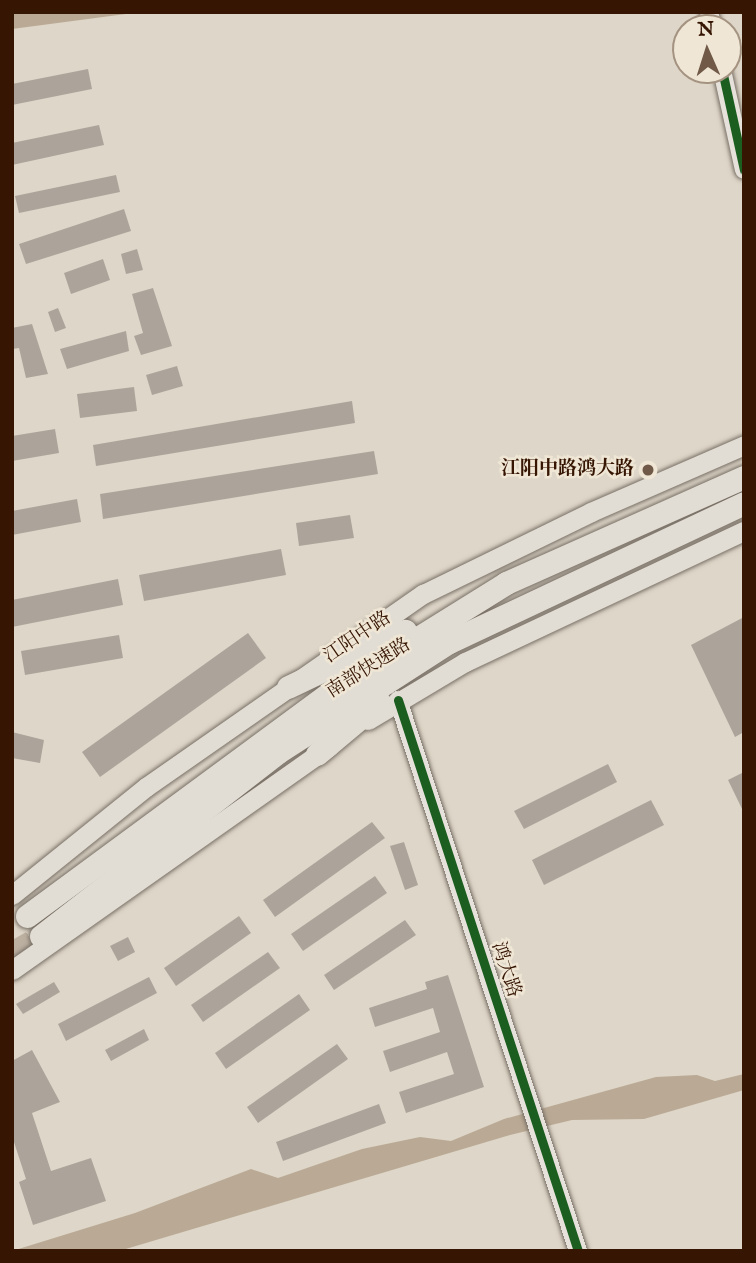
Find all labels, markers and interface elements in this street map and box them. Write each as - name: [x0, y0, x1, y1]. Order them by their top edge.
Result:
- north arrow: [672, 14, 742, 84]
- text: N: [697, 18, 715, 42]
- place label: 江阳中路鸿大路: [501, 459, 634, 481]
- marker: 江阳中路鸿大路: [640, 462, 656, 478]
- street label: 江阳中路: [320, 607, 396, 669]
- street label: 南部快速路: [323, 634, 415, 704]
- street label: 鸿大路: [485, 939, 525, 1001]

